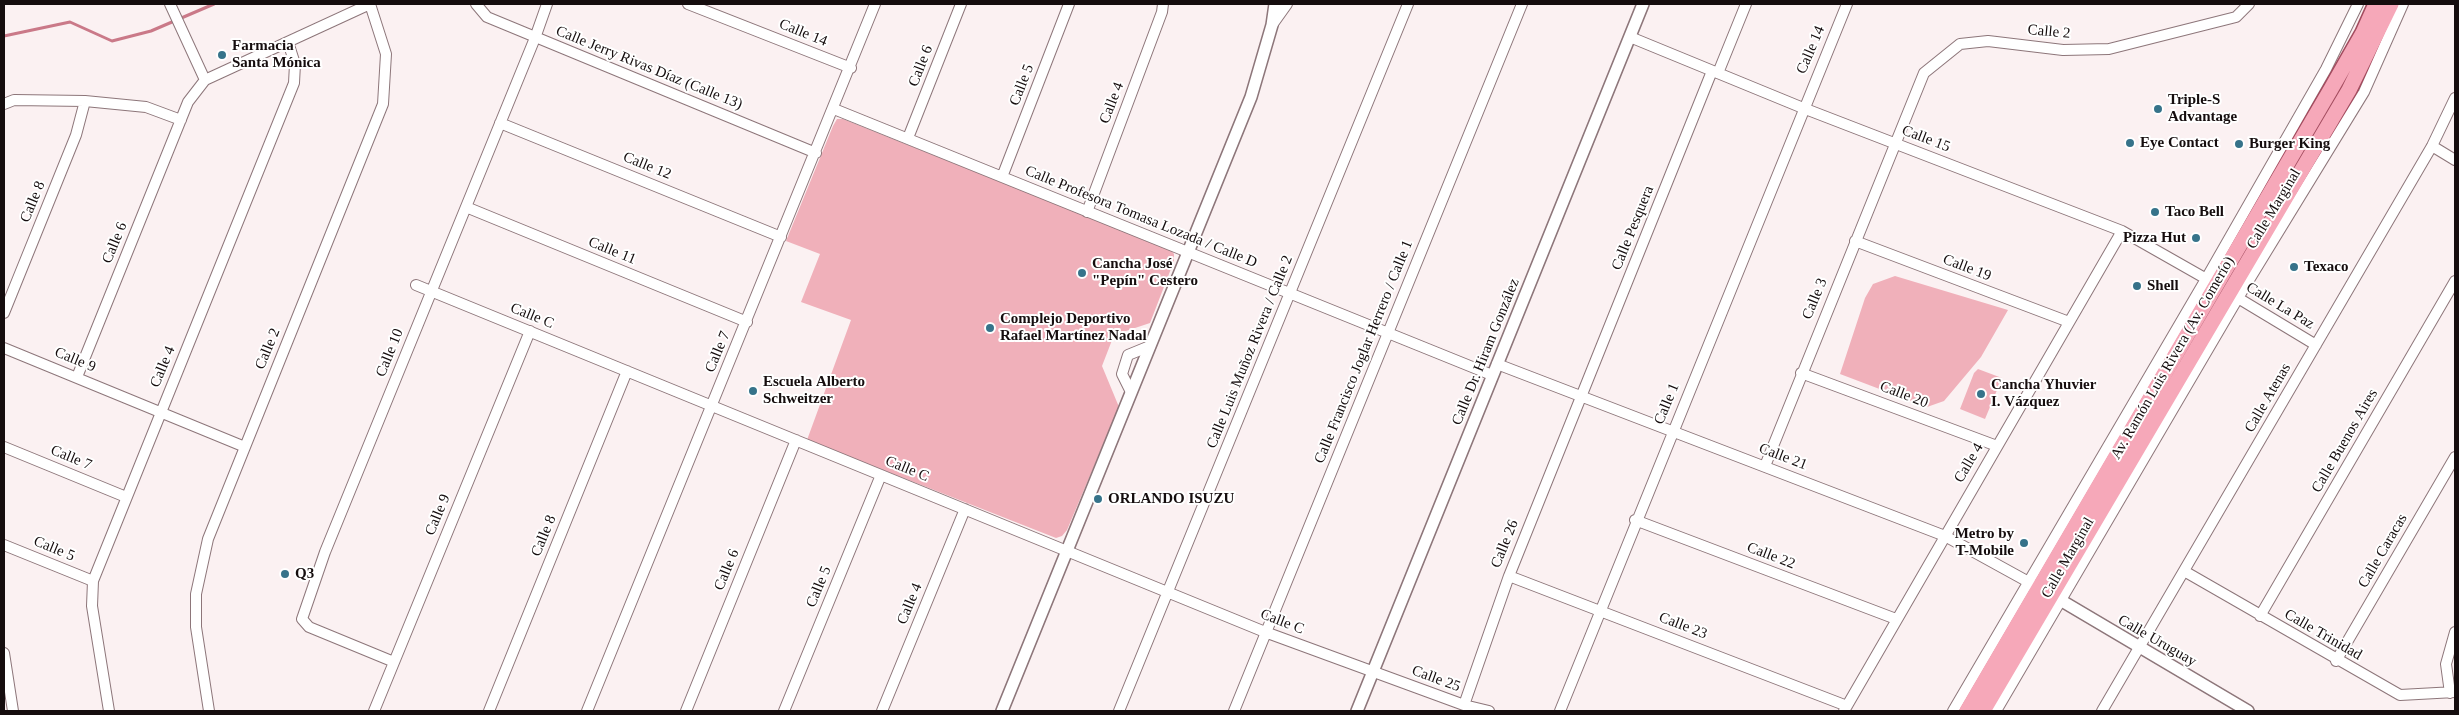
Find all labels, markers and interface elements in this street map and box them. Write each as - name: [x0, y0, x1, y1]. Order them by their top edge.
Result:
- street label: Calle 14: [776, 15, 830, 51]
- street label: Calle 2: [2027, 21, 2071, 43]
- street label: Calle Jerry Rivas Díaz (Calle 13): [553, 22, 745, 114]
- street label: Calle 14: [1793, 23, 1829, 77]
- place label: Farmacia Santa Mónica: [232, 37, 321, 72]
- street label: Calle 6: [905, 43, 937, 89]
- marker: Farmacia Santa Mónica: [216, 49, 228, 61]
- street label: Calle 5: [1006, 62, 1038, 108]
- street label: Calle 4: [1096, 80, 1128, 126]
- place label: Triple-S Advantage: [2168, 91, 2237, 126]
- marker: Triple-S Advantage: [2152, 103, 2164, 115]
- street label: Calle 15: [1899, 122, 1953, 156]
- place label: Eye Contact: [2140, 134, 2219, 152]
- place label: Burger King: [2249, 135, 2330, 153]
- marker: Eye Contact: [2124, 137, 2136, 149]
- marker: Burger King: [2233, 138, 2245, 150]
- street label: Calle 12: [620, 148, 674, 184]
- street label: Calle Profesora Tomasa Lozada / Calle D: [1022, 162, 1260, 272]
- street label: Calle Marginal: [2243, 166, 2305, 252]
- street label: Calle 8: [17, 179, 49, 225]
- street label: Calle Pesquera: [1608, 183, 1658, 273]
- place label: Taco Bell: [2165, 203, 2224, 221]
- marker: Taco Bell: [2149, 206, 2161, 218]
- street label: Calle 6: [99, 220, 131, 266]
- place label: Pizza Hut: [2123, 229, 2186, 247]
- marker: Pizza Hut: [2190, 232, 2202, 244]
- street label: Calle 11: [586, 233, 638, 269]
- street label: Calle Francisco Joglar Herrero / Calle 1: [1311, 238, 1417, 466]
- street label: Calle 19: [1940, 251, 1994, 285]
- street label: Calle Luis Muñoz Rivera / Calle 2: [1203, 253, 1297, 451]
- street label: Av. Ramón Luis Rivera (Av. Comerío): [2107, 253, 2239, 463]
- place label: Cancha José "Pepín" Cestero: [1092, 255, 1198, 290]
- place label: Texaco: [2304, 258, 2348, 276]
- marker: Texaco: [2288, 261, 2300, 273]
- marker: Cancha José "Pepín" Cestero: [1076, 267, 1088, 279]
- street label: Calle Dr. Hiram González: [1448, 276, 1524, 428]
- street label: Calle 3: [1799, 276, 1831, 322]
- place label: Shell: [2147, 277, 2179, 295]
- street label: Calle La Paz: [2243, 279, 2317, 333]
- marker: Shell: [2131, 280, 2143, 292]
- street label: Calle C: [508, 299, 556, 333]
- place label: Complejo Deportivo Rafael Martínez Nadal: [1000, 310, 1147, 345]
- marker: Complejo Deportivo Rafael Martínez Nadal: [984, 322, 996, 334]
- street label: Calle 2: [252, 326, 284, 372]
- street label: Calle 10: [372, 326, 408, 380]
- street label: Calle 7: [702, 329, 734, 375]
- street label: Calle 9: [52, 344, 98, 376]
- street label: Calle 4: [147, 344, 179, 390]
- street label: Calle Atenas: [2241, 360, 2295, 436]
- place label: Escuela Alberto Schweitzer: [763, 373, 865, 408]
- place label: Cancha Yhuvier I. Vázquez: [1991, 376, 2096, 411]
- street label: Calle 20: [1877, 378, 1931, 412]
- street label: Calle 1: [1651, 381, 1683, 427]
- marker: Escuela Alberto Schweitzer: [747, 385, 759, 397]
- street label: Calle Buenos Aires: [2308, 386, 2382, 496]
- marker: Cancha Yhuvier I. Vázquez: [1975, 388, 1987, 400]
- street label: Calle 21: [1756, 440, 1810, 474]
- street label: Calle 4: [1950, 440, 1988, 486]
- street label: Calle 7: [48, 442, 94, 474]
- street label: Calle C: [883, 452, 931, 486]
- place label: ORLANDO ISUZU: [1108, 490, 1234, 508]
- street label: Calle 9: [422, 492, 454, 538]
- marker: ORLANDO ISUZU: [1092, 493, 1104, 505]
- street label: Calle Caracas: [2354, 511, 2412, 591]
- street label: Calle 8: [528, 513, 560, 559]
- street label: Calle Marginal: [2038, 514, 2098, 602]
- street label: Calle 26: [1487, 517, 1523, 571]
- place label: Metro by T-Mobile: [1955, 525, 2014, 560]
- street label: Calle 5: [31, 533, 77, 565]
- marker: Metro by T-Mobile: [2018, 537, 2030, 549]
- street label: Calle 22: [1744, 539, 1798, 573]
- street label: Calle 6: [711, 547, 743, 593]
- street label: Calle 5: [803, 564, 835, 610]
- place label: Q3: [295, 565, 314, 583]
- marker: Q3: [279, 568, 291, 580]
- street label: Calle 4: [894, 581, 926, 627]
- street label: Calle C: [1258, 605, 1306, 639]
- street label: Calle Trinidad: [2281, 606, 2365, 664]
- street label: Calle 23: [1656, 609, 1710, 643]
- street label: Calle Uruguay: [2114, 611, 2200, 671]
- street label: Calle 25: [1409, 662, 1463, 696]

